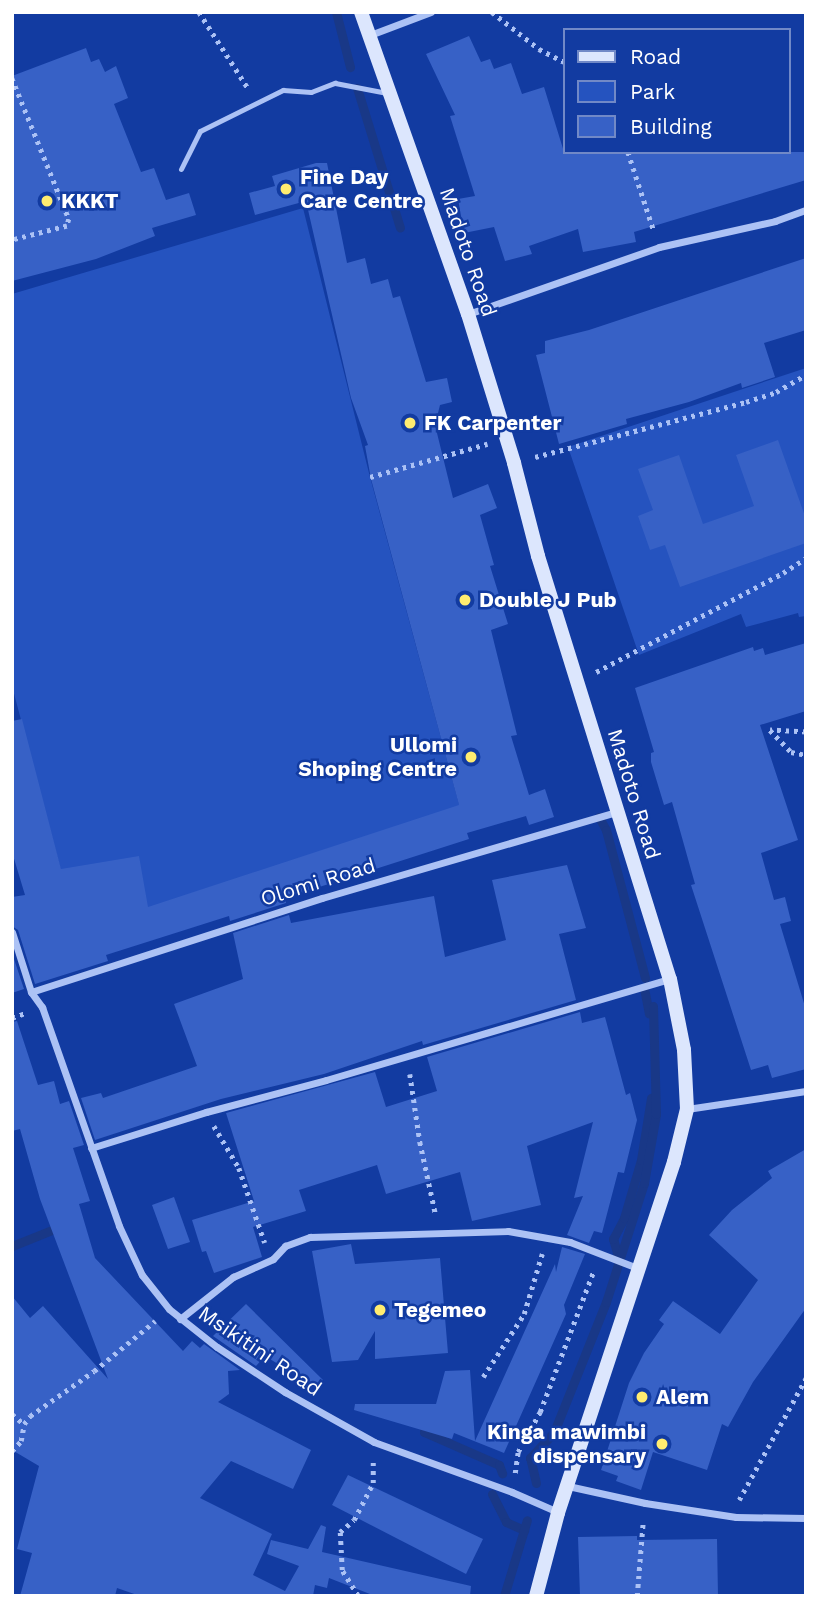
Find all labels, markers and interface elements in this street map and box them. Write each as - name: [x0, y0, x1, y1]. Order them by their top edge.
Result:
- legend: [562, 28, 790, 154]
- text: Road: [630, 44, 681, 69]
- text: Park: [630, 79, 675, 104]
- text: Building: [630, 114, 712, 139]
- place label: Fine Day Care Centre: [300, 164, 423, 214]
- marker: Fine Day Care Centre: [278, 181, 294, 197]
- street label: Madoto Road: [434, 184, 502, 320]
- place label: KKKT: [61, 188, 118, 214]
- marker: KKKT: [39, 193, 55, 209]
- place label: FK Carpenter: [424, 410, 562, 436]
- marker: FK Carpenter: [402, 415, 418, 431]
- place label: Double J Pub: [479, 587, 617, 613]
- marker: Double J Pub: [457, 592, 473, 608]
- street label: Madoto Road: [602, 726, 666, 862]
- place label: Ullomi Shoping Centre: [298, 732, 457, 782]
- marker: Ullomi Shoping Centre: [463, 749, 479, 765]
- street label: Olomi Road: [258, 853, 378, 911]
- place label: Tegemeo: [394, 1297, 486, 1323]
- street label: Msikitini Road: [194, 1300, 326, 1402]
- marker: Tegemeo: [372, 1302, 388, 1318]
- place label: Alem: [656, 1384, 709, 1410]
- marker: Alem: [634, 1389, 650, 1405]
- place label: Kinga mawimbi dispensary: [487, 1419, 646, 1469]
- marker: Kinga mawimbi dispensary: [652, 1434, 672, 1454]

